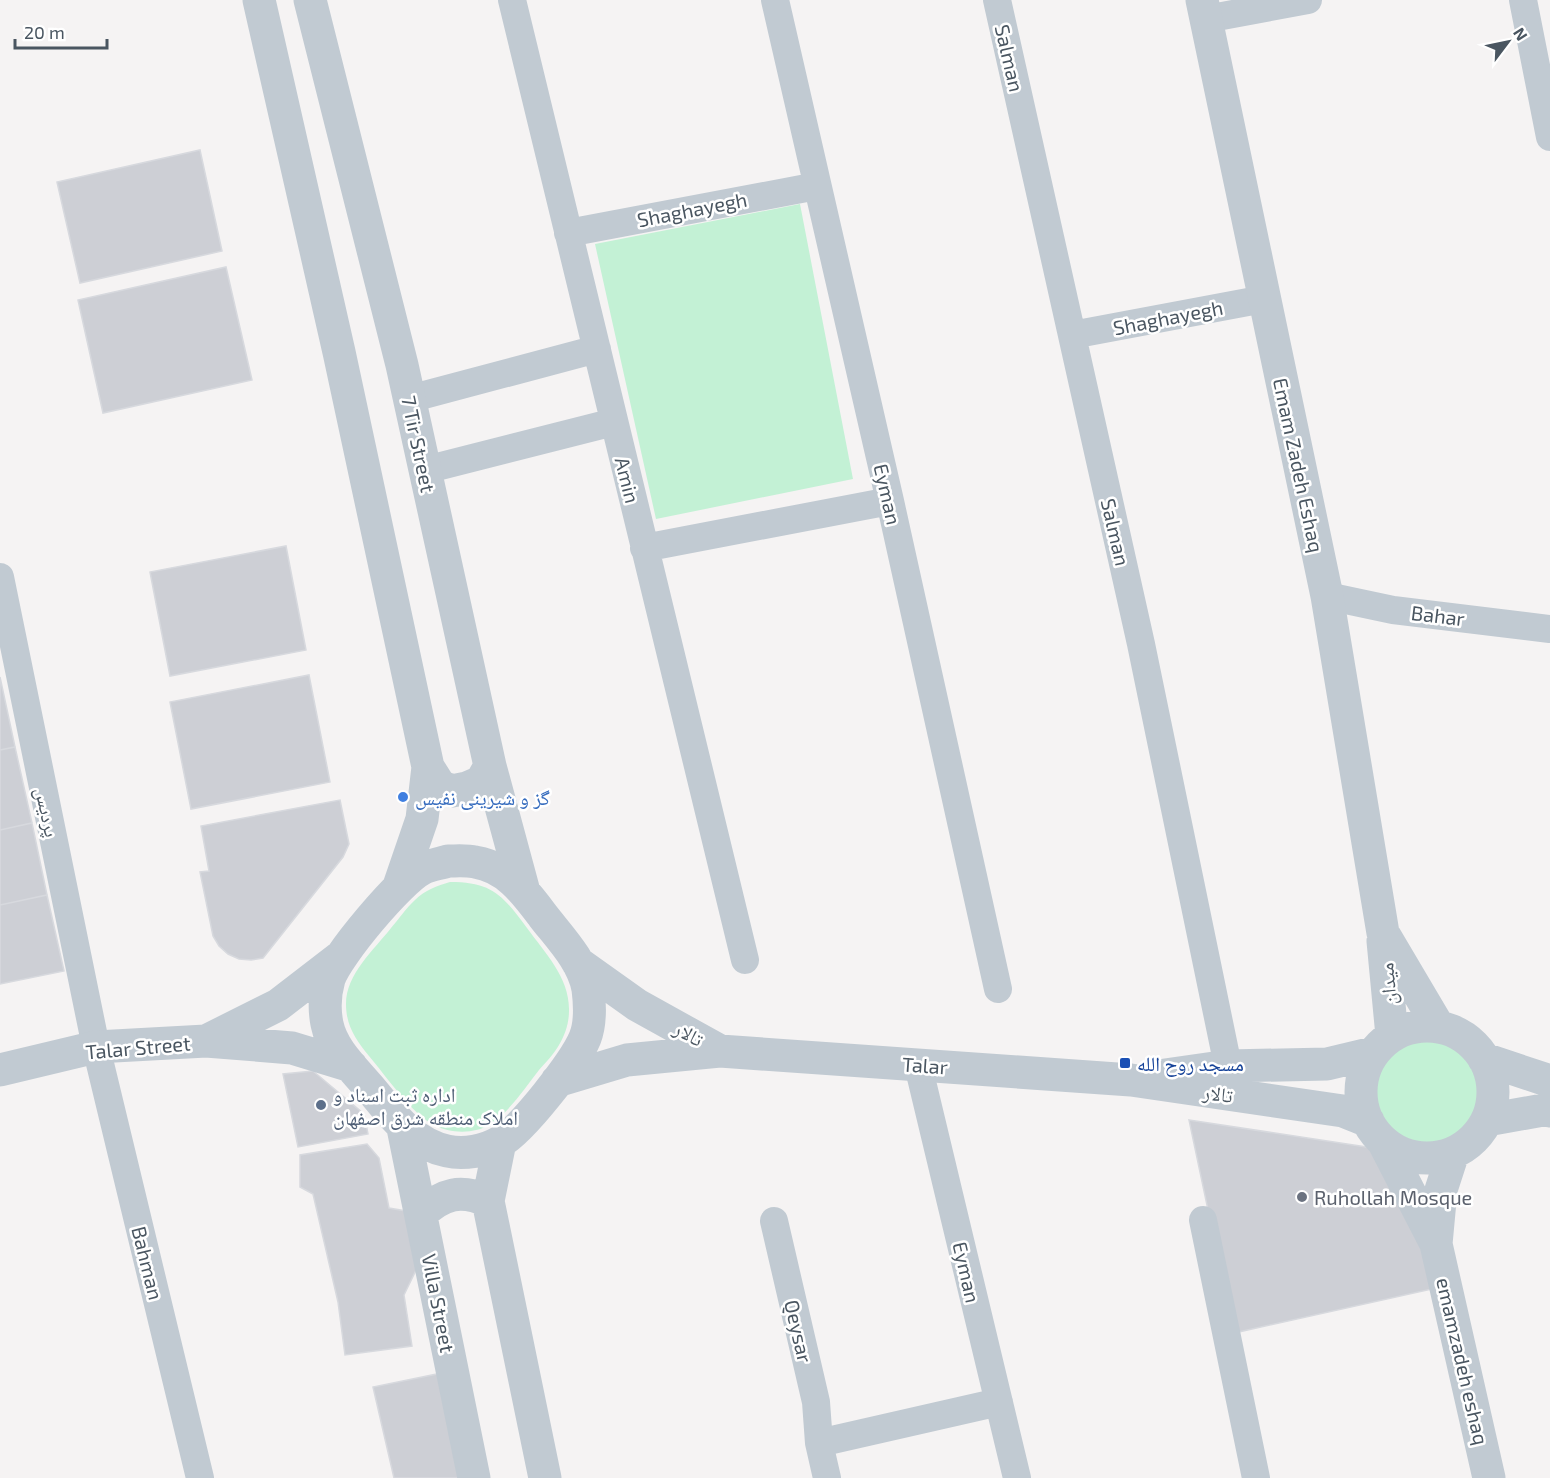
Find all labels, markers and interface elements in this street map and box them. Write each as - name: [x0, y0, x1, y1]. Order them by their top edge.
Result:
- scale bar: [15, 12, 106, 50]
- north arrow: [1478, 12, 1538, 72]
- text: 20 m: [24, 21, 65, 43]
- street label: Salman: [991, 22, 1029, 94]
- text: N: [1510, 24, 1532, 44]
- street label: Shaghayegh: [635, 187, 749, 231]
- street label: Shaghayegh: [1111, 295, 1225, 339]
- street label: Emam Zadeh Eshaq: [1269, 376, 1329, 554]
- street label: 7 Tir Street: [397, 393, 441, 495]
- street label: Amin: [611, 455, 645, 505]
- street label: Eyman: [869, 461, 907, 527]
- street label: Salman: [1097, 496, 1135, 568]
- street label: Bahar: [1410, 600, 1466, 630]
- street label: پردیس: [30, 785, 65, 839]
- place label: گز و شیرینی نفیس: [415, 785, 550, 810]
- marker: گز و شیرینی نفیس: [396, 790, 410, 804]
- street label: میدان: [1373, 962, 1402, 1006]
- street label: تالار: [669, 1015, 708, 1051]
- street label: Talar Street: [85, 1030, 192, 1064]
- street label: Talar: [901, 1051, 949, 1079]
- place label: مسجد روح الله: [1137, 1051, 1244, 1077]
- marker: مسجد روح الله: [1118, 1056, 1132, 1070]
- street label: تالار: [1200, 1079, 1235, 1107]
- place label: اداره ثبت اسناد و املاک منطقه شرق اصفهان: [333, 1082, 518, 1130]
- marker: اداره ثبت اسناد و املاک منطقه شرق اصفهان: [314, 1098, 328, 1112]
- place label: Ruhollah Mosque: [1314, 1185, 1472, 1209]
- marker: Ruhollah Mosque: [1295, 1190, 1309, 1204]
- street label: Bahman: [127, 1224, 169, 1302]
- street label: Eyman: [948, 1239, 986, 1305]
- street label: Villa Street: [418, 1252, 460, 1355]
- street label: emamzadeh eshaq: [1432, 1275, 1494, 1447]
- street label: Qeysar: [780, 1297, 818, 1365]

